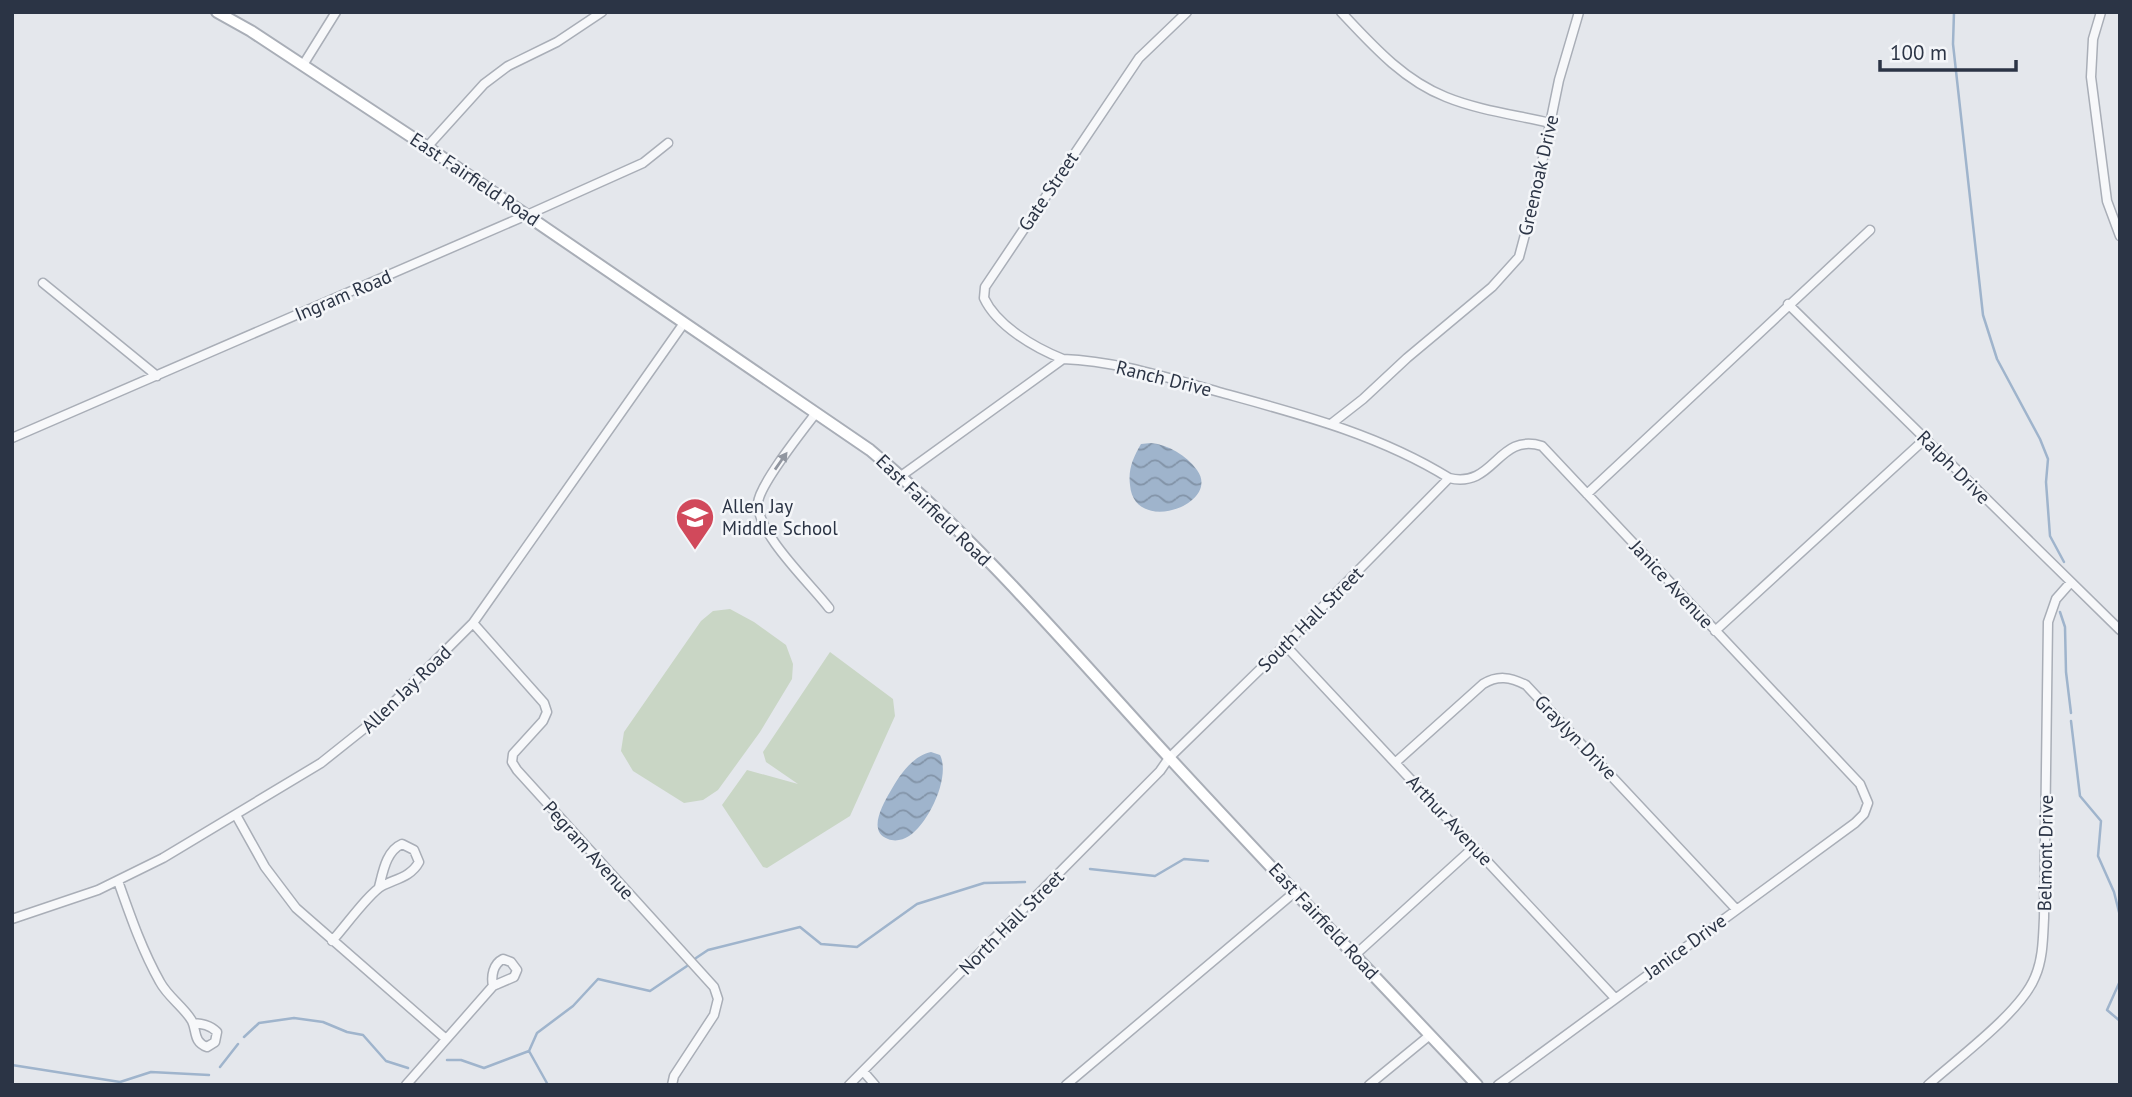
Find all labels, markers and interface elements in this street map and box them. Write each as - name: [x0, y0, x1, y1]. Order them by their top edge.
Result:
- scale bar: [1880, 28, 2016, 72]
- text: 100 m: [1890, 39, 1947, 66]
- street label: Greenoak Drive: [1512, 112, 1564, 238]
- street label: East Fairfield Road: [406, 127, 544, 231]
- street label: Gate Street: [1013, 146, 1084, 235]
- street label: Ingram Road: [291, 264, 395, 326]
- street label: Ranch Drive: [1114, 355, 1214, 401]
- street label: Ralph Drive: [1912, 425, 1996, 509]
- street label: East Fairfield Road: [871, 449, 997, 571]
- one-way arrow: [774, 452, 788, 470]
- place label: Allen Jay Middle School: [722, 494, 838, 540]
- school or university icon: Allen Jay Middle School: [674, 496, 716, 551]
- street label: Janice Avenue: [1624, 534, 1719, 633]
- street label: South Hall Street: [1252, 561, 1368, 677]
- street label: Allen Jay Road: [356, 640, 456, 738]
- street label: Graylyn Drive: [1530, 690, 1622, 784]
- street label: Arthur Avenue: [1402, 770, 1498, 870]
- street label: Belmont Drive: [2032, 795, 2058, 911]
- street label: Pegram Avenue: [538, 796, 640, 904]
- street label: East Fairfield Road: [1264, 858, 1384, 984]
- street label: North Hall Street: [953, 864, 1069, 980]
- street label: Janice Drive: [1638, 908, 1731, 984]

